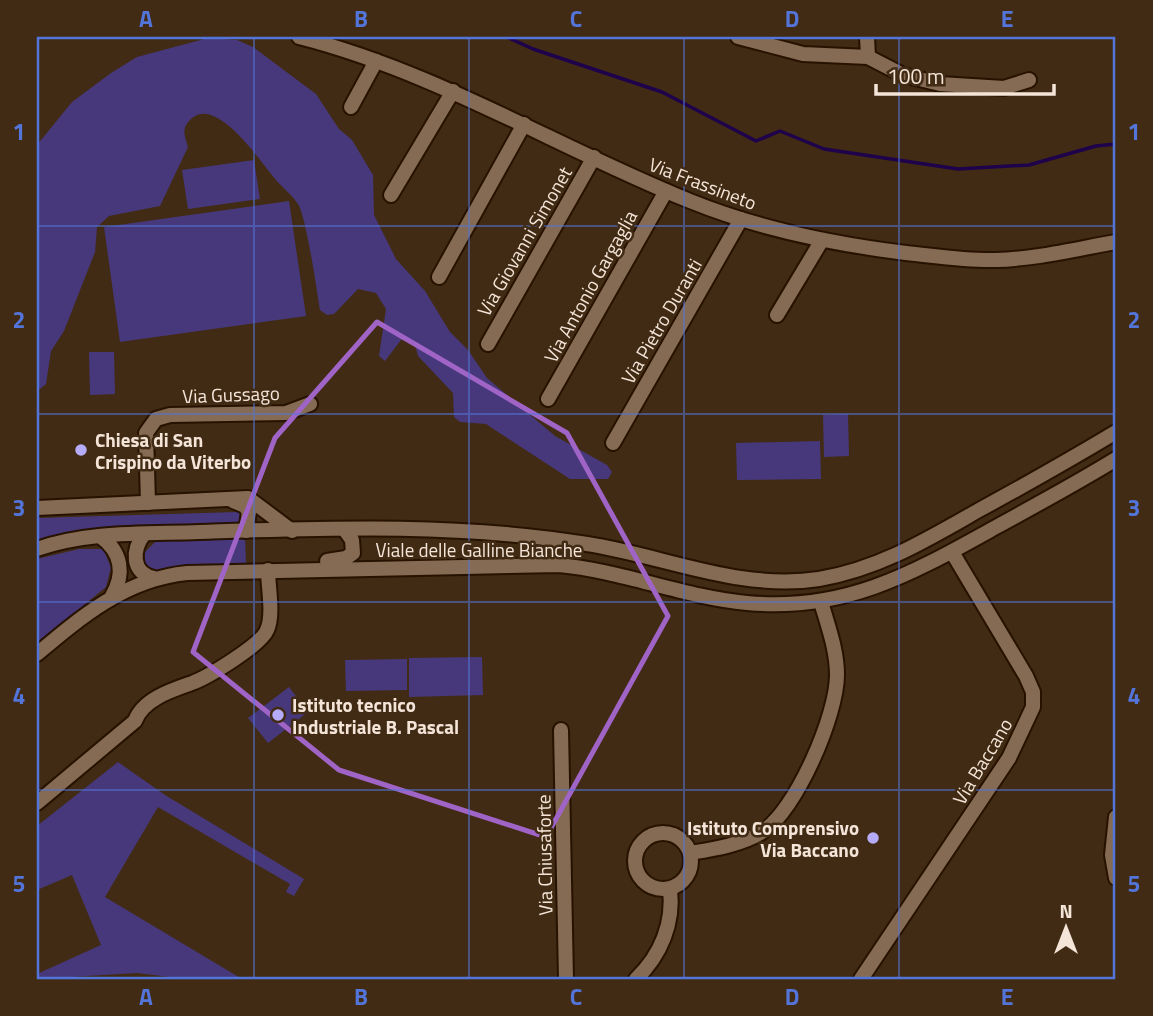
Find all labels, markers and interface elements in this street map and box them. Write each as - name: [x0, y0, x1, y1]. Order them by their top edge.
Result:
- text: A: [139, 1, 153, 36]
- text: B: [354, 1, 368, 36]
- text: C: [570, 1, 582, 36]
- text: D: [785, 1, 799, 36]
- text: E: [1001, 1, 1013, 36]
- scale bar: [876, 52, 1055, 96]
- text: 100 m: [887, 60, 944, 92]
- text: 1: [13, 114, 25, 149]
- text: 1: [1128, 114, 1140, 149]
- street label: Via Frassineto: [645, 149, 761, 217]
- street label: Via Giovanni Simonet: [469, 160, 579, 321]
- street label: Via Antonio Gargaglia: [536, 204, 644, 368]
- street label: Via Pietro Duranti: [613, 253, 709, 389]
- text: 2: [13, 302, 25, 337]
- text: 2: [1128, 302, 1140, 337]
- street label: Via Gussago: [182, 378, 280, 410]
- place label: Chiesa di San Crispino da Viterbo: [95, 425, 251, 476]
- marker: Chiesa di San Crispino da Viterbo: [73, 442, 89, 458]
- text: 3: [13, 490, 25, 525]
- text: 3: [1128, 490, 1140, 525]
- street label: Viale delle Galline Bianche: [376, 535, 582, 564]
- text: 4: [13, 678, 25, 713]
- text: 4: [1128, 678, 1140, 713]
- place label: Istituto tecnico Industriale B. Pascal: [292, 690, 459, 741]
- marker: Istituto tecnico Industriale B. Pascal: [270, 707, 286, 723]
- street label: Via Baccano: [945, 712, 1019, 810]
- street label: Via Chiusaforte: [528, 794, 560, 916]
- place label: Istituto Comprensivo Via Baccano: [687, 813, 859, 864]
- marker: Istituto Comprensivo Via Baccano: [865, 830, 881, 846]
- text: 5: [13, 866, 25, 901]
- text: 5: [1128, 866, 1140, 901]
- north arrow: [1030, 894, 1100, 964]
- text: N: [1059, 896, 1073, 925]
- text: A: [139, 979, 153, 1014]
- text: B: [354, 979, 368, 1014]
- text: C: [570, 979, 582, 1014]
- text: D: [785, 979, 799, 1014]
- text: E: [1001, 979, 1013, 1014]

